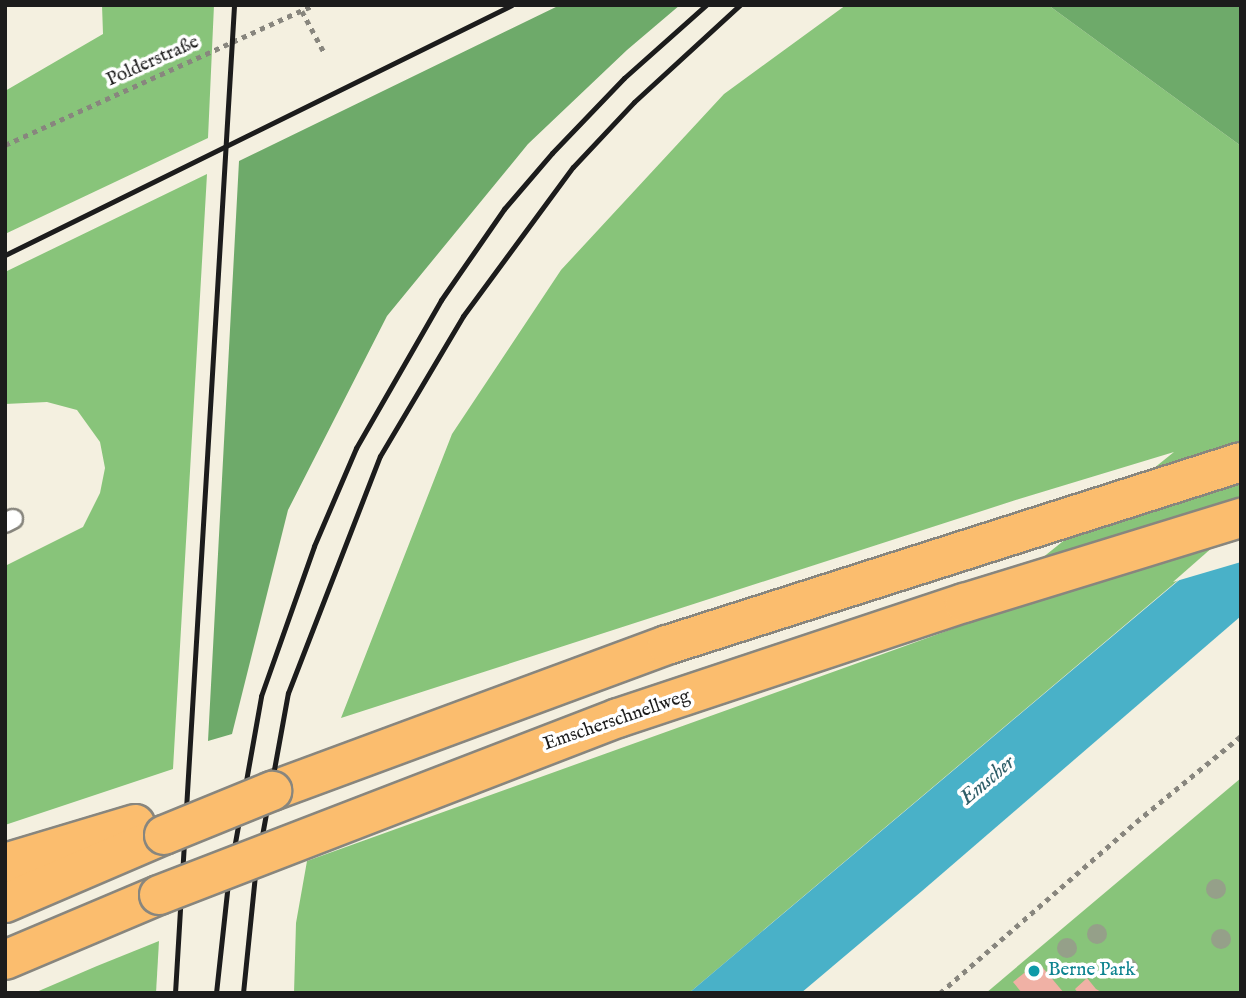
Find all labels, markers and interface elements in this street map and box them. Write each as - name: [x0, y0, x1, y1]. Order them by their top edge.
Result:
- street label: Polderstraße: [103, 32, 203, 92]
- street label: Emscherschnellweg: [541, 685, 693, 757]
- water label: Emscher: [955, 751, 1021, 811]
- place label: Berne Park: [1048, 960, 1135, 982]
- marker: Berne Park: [1026, 963, 1042, 979]

